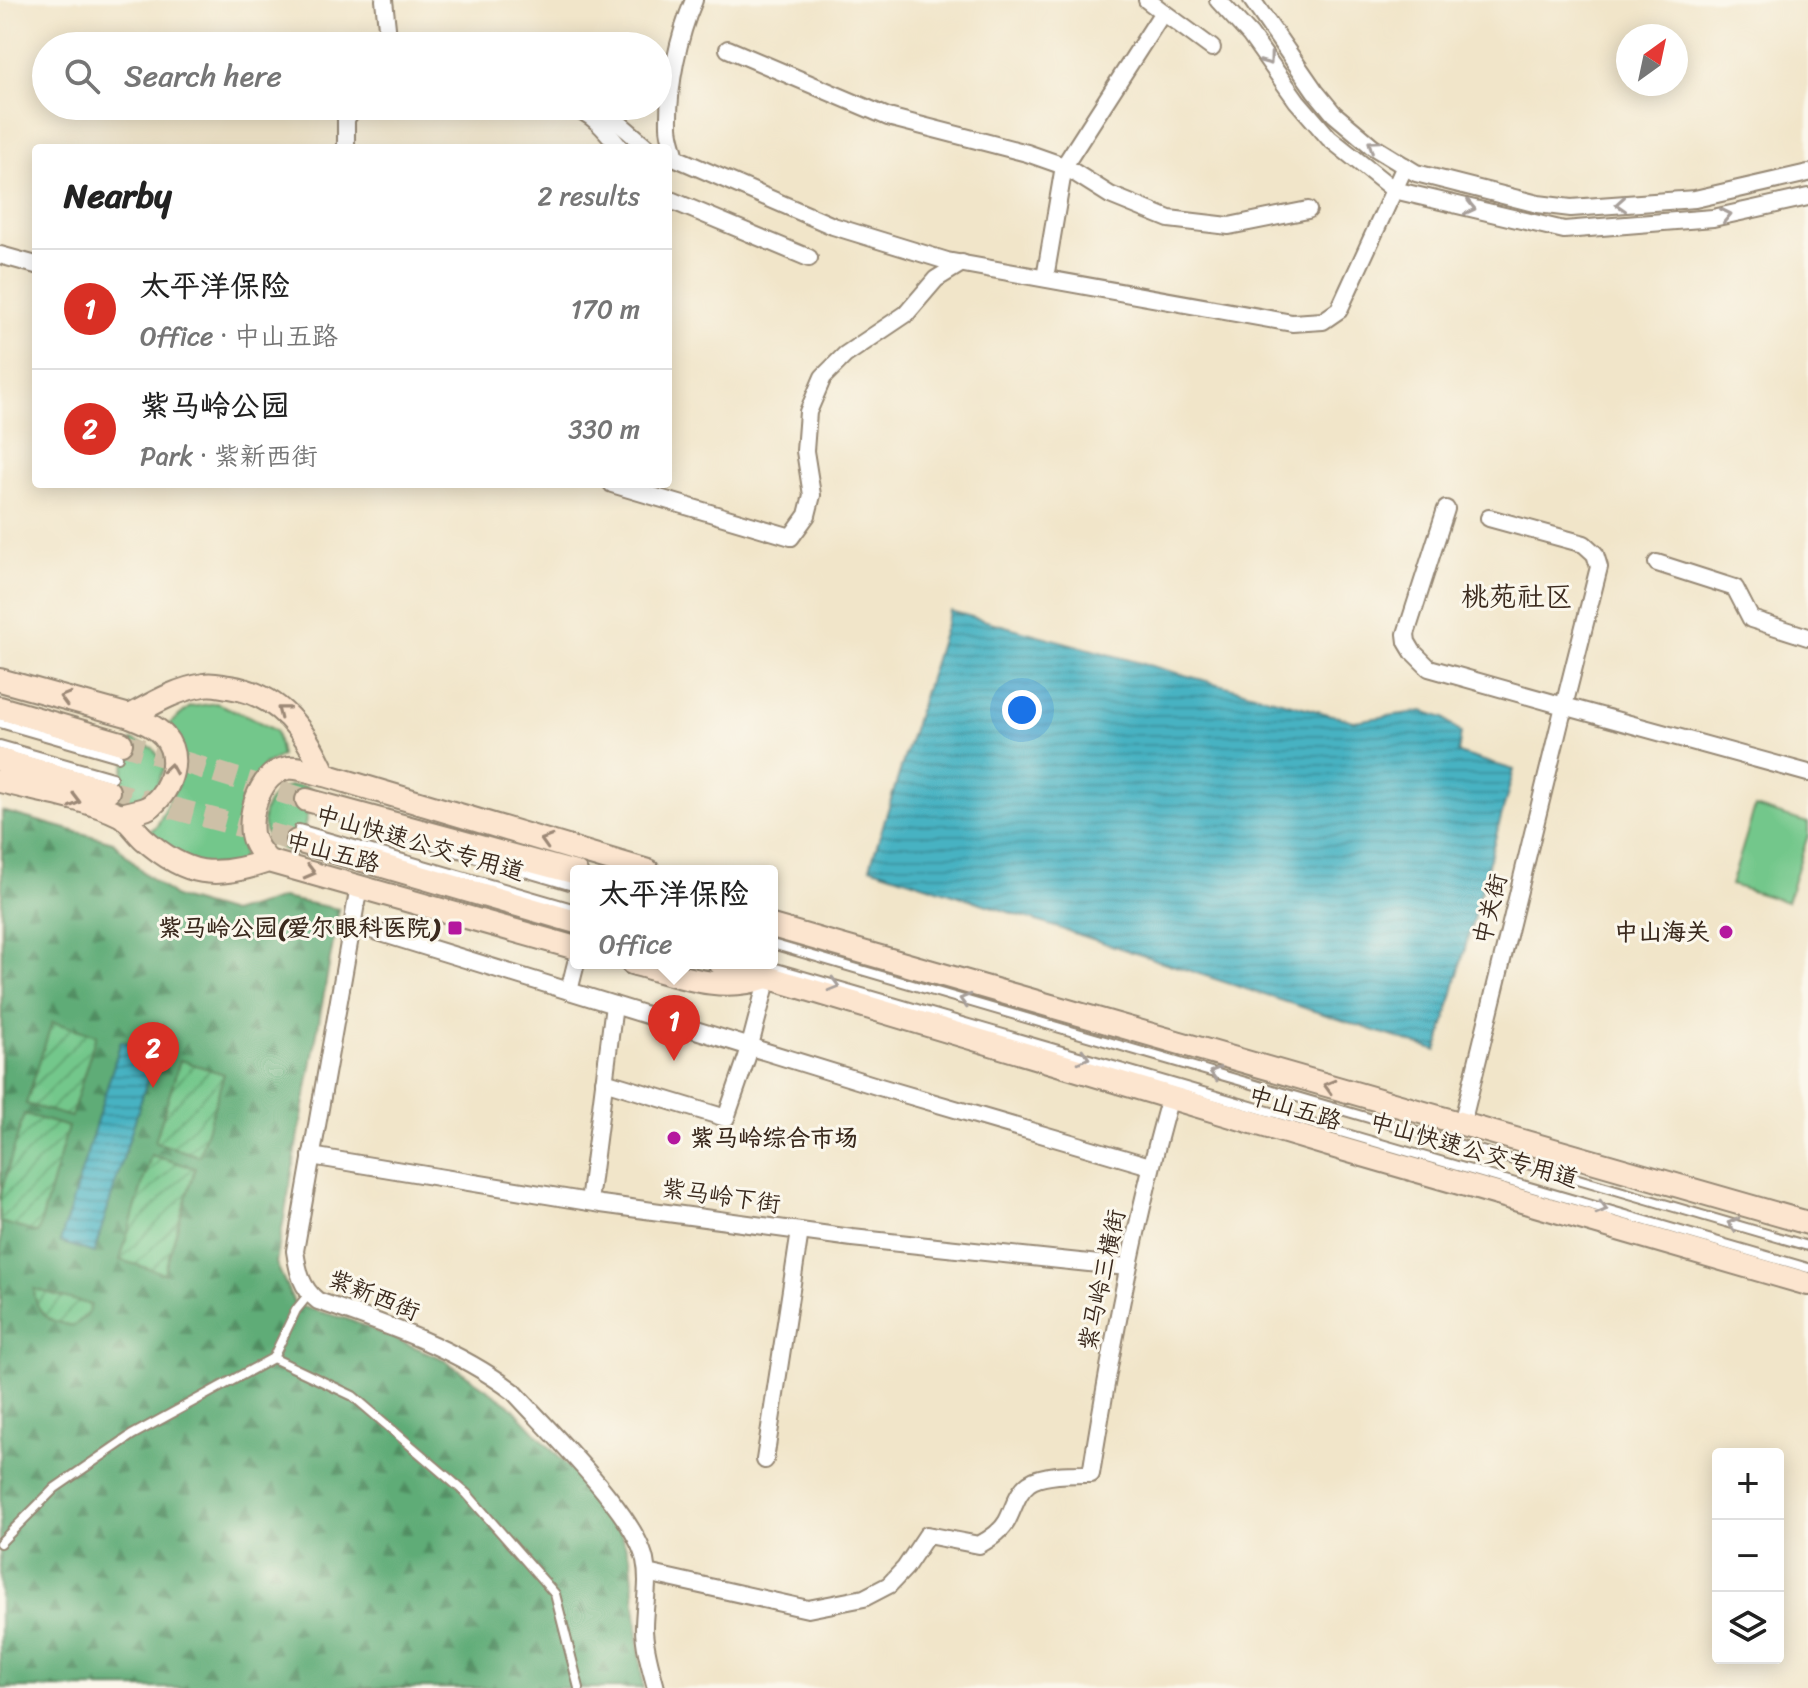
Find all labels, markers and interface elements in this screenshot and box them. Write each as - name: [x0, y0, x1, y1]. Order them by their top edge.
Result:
- north arrow: [1616, 24, 1688, 96]
- search box: [32, 32, 672, 120]
- text: Search here: [124, 49, 282, 103]
- one-way arrow: [1258, 52, 1273, 66]
- icon: search: [60, 54, 104, 98]
- one-way arrow: [1368, 141, 1382, 155]
- text: Nearby: [64, 166, 172, 226]
- text: 2 results: [538, 173, 640, 219]
- one-way arrow: [1614, 195, 1627, 212]
- one-way arrow: [1462, 199, 1476, 216]
- one-way arrow: [1719, 207, 1733, 224]
- text: 太平洋保险: [140, 259, 290, 313]
- text: 1: [84, 286, 96, 332]
- text: 170 m: [571, 286, 640, 332]
- text: Office · 中山五路: [140, 313, 338, 359]
- text: 紫马岭公园: [140, 379, 290, 433]
- text: 2: [82, 406, 98, 452]
- text: 330 m: [568, 406, 640, 452]
- text: Park · 紫新西街: [140, 433, 318, 479]
- district label: 桃苑社区: [1461, 572, 1573, 621]
- your location: [1002, 690, 1042, 730]
- one-way arrow: [59, 691, 73, 708]
- one-way arrow: [276, 707, 291, 721]
- one-way arrow: [161, 762, 178, 775]
- one-way arrow: [68, 792, 82, 809]
- street label: 中山快速公交专用道: [310, 793, 530, 893]
- street label: 中山五路: [281, 819, 385, 885]
- one-way arrow: [540, 834, 554, 850]
- one-way arrow: [302, 863, 316, 880]
- popup: [570, 865, 778, 969]
- text: 太平洋保险: [599, 867, 749, 921]
- street label: 中关街: [1461, 869, 1519, 949]
- place label: 紫马岭公园(爱尔眼科医院): [158, 907, 440, 949]
- place label: 中山海关: [1614, 911, 1710, 953]
- marker: 紫马岭公园(爱尔眼科医院): [446, 919, 464, 937]
- text: Office: [599, 921, 672, 967]
- marker: 中山海关: [1717, 923, 1735, 941]
- one-way arrow: [827, 976, 841, 992]
- one-way arrow: [958, 993, 972, 1010]
- pin: 1: [648, 995, 700, 1061]
- pin: 2: [127, 1022, 179, 1088]
- one-way arrow: [1076, 1048, 1090, 1064]
- one-way arrow: [1208, 1066, 1222, 1082]
- street label: 中山五路: [1243, 1074, 1347, 1142]
- one-way arrow: [1323, 1078, 1337, 1095]
- street label: 中山快速公交专用道: [1364, 1100, 1584, 1200]
- place label: 紫马岭综合市场: [690, 1117, 858, 1159]
- marker: 紫马岭综合市场: [665, 1129, 683, 1147]
- street label: 紫马岭下街: [659, 1167, 783, 1225]
- one-way arrow: [1595, 1199, 1609, 1215]
- street label: 紫马岭三横街: [1066, 1205, 1138, 1355]
- one-way arrow: [1727, 1217, 1741, 1233]
- street label: 紫新西街: [322, 1258, 426, 1332]
- map controls: [1712, 1448, 1784, 1664]
- button: +: [1712, 1448, 1784, 1520]
- button: −: [1712, 1520, 1784, 1592]
- button: layers: [1712, 1592, 1784, 1664]

